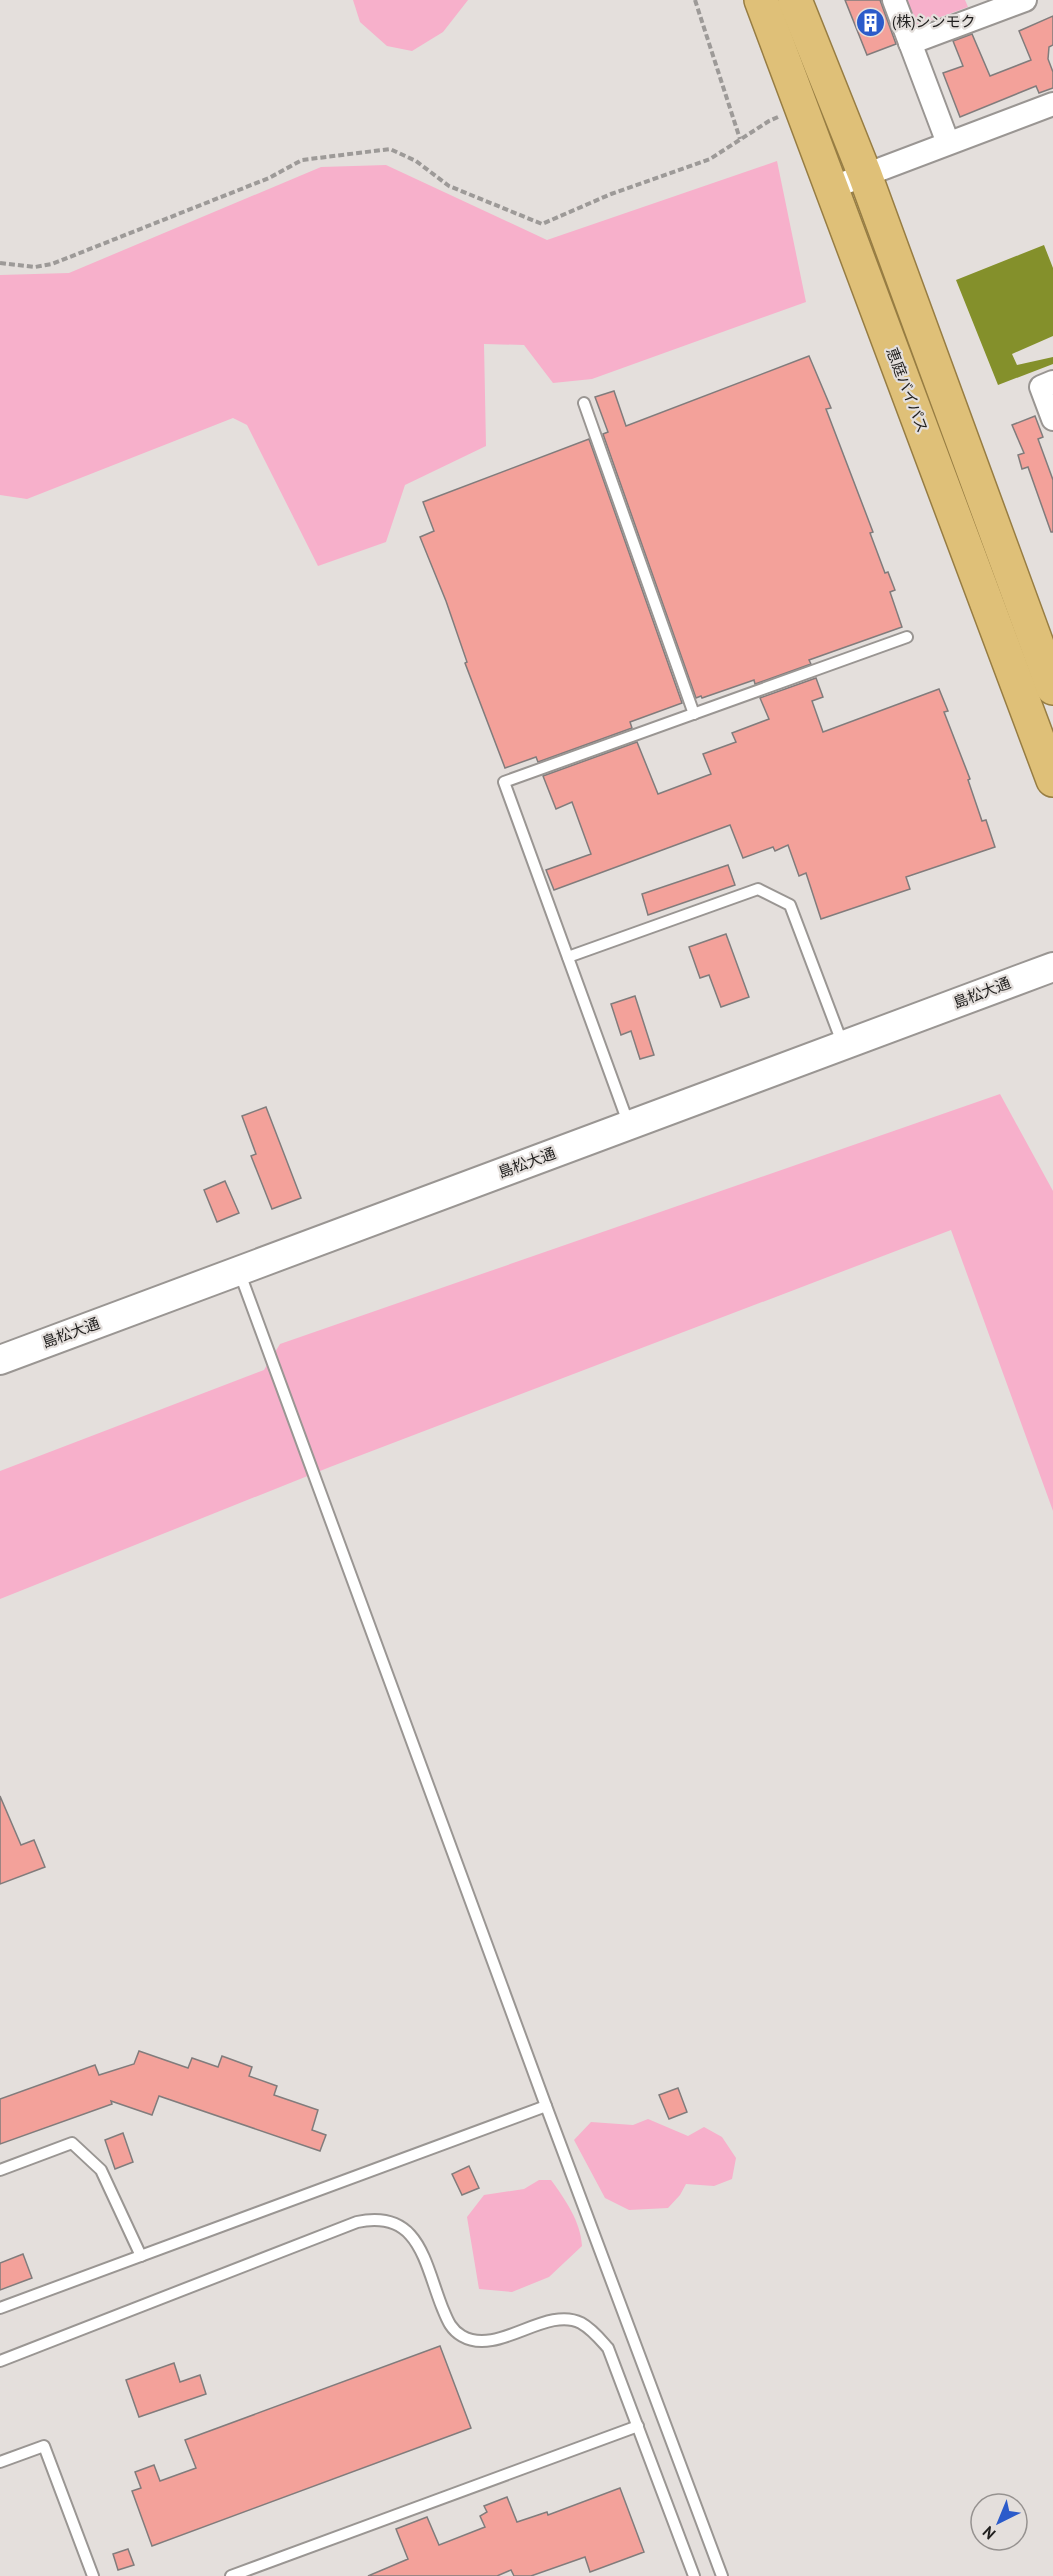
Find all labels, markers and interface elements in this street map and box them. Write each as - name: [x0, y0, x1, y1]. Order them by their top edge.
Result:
- building icon: (株)シンモク: [855, 6, 887, 38]
- place label: (株)シンモク: [892, 12, 975, 31]
- street label: 恵庭バイパス: [883, 345, 932, 435]
- street label: 島松大通: [950, 973, 1013, 1012]
- street label: 島松大通: [495, 1143, 558, 1182]
- street label: 島松大通: [39, 1313, 102, 1352]
- north arrow: [969, 2492, 1029, 2552]
- text: N: [978, 2522, 999, 2544]

